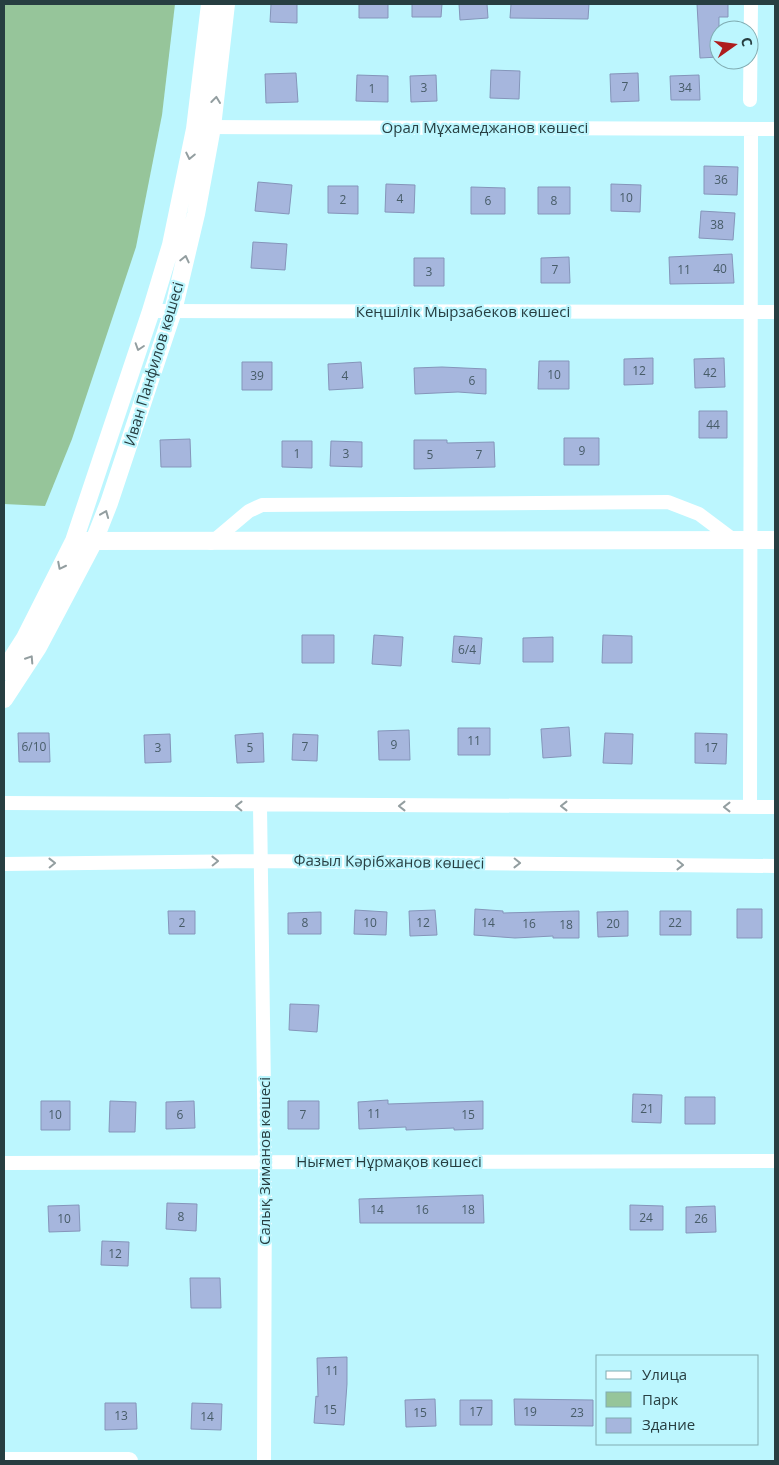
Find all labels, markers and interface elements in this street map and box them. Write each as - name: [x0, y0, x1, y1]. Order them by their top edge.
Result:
- north arrow: [709, 20, 759, 70]
- text: С: [737, 35, 757, 48]
- house number: 7: [622, 78, 629, 95]
- house number: 3: [421, 79, 428, 96]
- house number: 34: [678, 79, 692, 96]
- house number: 1: [369, 80, 375, 97]
- one-way arrow: [210, 96, 220, 104]
- street label: Орал Мұхамеджанов көшесі: [382, 117, 588, 137]
- one-way arrow: [185, 152, 195, 160]
- house number: 36: [714, 171, 728, 188]
- house number: 10: [619, 189, 633, 206]
- house number: 4: [397, 190, 404, 207]
- house number: 2: [340, 191, 347, 208]
- house number: 6: [485, 192, 492, 209]
- house number: 8: [551, 192, 558, 209]
- house number: 38: [710, 216, 724, 233]
- one-way arrow: [179, 255, 190, 264]
- house number: 40: [713, 260, 727, 277]
- house number: 7: [552, 261, 559, 278]
- house number: 11: [677, 261, 691, 278]
- house number: 3: [426, 263, 433, 280]
- street label: Иван Панфилов көшесі: [119, 279, 188, 448]
- street label: Кеңшілік Мырзабеков көшесі: [356, 301, 570, 321]
- one-way arrow: [135, 342, 145, 350]
- house number: 12: [632, 362, 646, 379]
- house number: 42: [703, 364, 717, 381]
- house number: 10: [547, 366, 561, 383]
- house number: 39: [250, 367, 264, 384]
- house number: 4: [342, 367, 349, 384]
- house number: 6: [469, 372, 476, 389]
- house number: 44: [706, 416, 720, 433]
- house number: 9: [579, 442, 586, 459]
- house number: 1: [294, 445, 300, 462]
- house number: 3: [343, 445, 350, 462]
- house number: 5: [427, 446, 434, 463]
- house number: 7: [476, 446, 483, 463]
- one-way arrow: [99, 510, 109, 519]
- one-way arrow: [57, 560, 67, 569]
- house number: 6/4: [458, 641, 476, 658]
- one-way arrow: [24, 655, 34, 664]
- house number: 11: [467, 732, 481, 749]
- house number: 9: [391, 736, 398, 753]
- house number: 6/10: [22, 738, 47, 755]
- house number: 7: [302, 738, 309, 755]
- house number: 3: [155, 739, 162, 756]
- house number: 5: [247, 739, 254, 756]
- house number: 17: [704, 739, 718, 756]
- one-way arrow: [235, 801, 242, 811]
- one-way arrow: [397, 801, 405, 811]
- one-way arrow: [560, 801, 568, 811]
- one-way arrow: [722, 802, 730, 812]
- street label: Фазыл Кәрібжанов көшесі: [293, 849, 485, 873]
- one-way arrow: [212, 856, 219, 866]
- one-way arrow: [49, 858, 57, 868]
- one-way arrow: [514, 858, 522, 869]
- one-way arrow: [676, 860, 684, 870]
- house number: 2: [179, 914, 186, 931]
- house number: 8: [302, 914, 309, 931]
- house number: 10: [363, 914, 377, 931]
- house number: 12: [416, 914, 430, 931]
- house number: 14: [481, 914, 495, 931]
- house number: 22: [668, 914, 682, 931]
- house number: 16: [522, 915, 536, 932]
- house number: 20: [606, 915, 620, 932]
- house number: 18: [559, 916, 573, 933]
- street label: Салық Зиманов көшесі: [254, 1077, 274, 1245]
- house number: 21: [640, 1100, 654, 1117]
- house number: 11: [367, 1105, 381, 1122]
- house number: 10: [48, 1106, 62, 1123]
- house number: 6: [177, 1106, 184, 1123]
- house number: 7: [300, 1106, 307, 1123]
- house number: 15: [461, 1106, 475, 1123]
- street label: Нығмет Нұрмақов көшесі: [296, 1151, 482, 1171]
- house number: 14: [370, 1201, 384, 1218]
- house number: 16: [415, 1201, 429, 1218]
- house number: 18: [461, 1201, 475, 1218]
- house number: 8: [178, 1208, 185, 1225]
- house number: 24: [639, 1209, 653, 1226]
- house number: 10: [57, 1210, 71, 1227]
- house number: 26: [694, 1210, 708, 1227]
- house number: 12: [108, 1245, 122, 1262]
- legend: [596, 1355, 759, 1445]
- house number: 11: [325, 1362, 339, 1379]
- text: Улица: [642, 1364, 687, 1384]
- text: Парк: [642, 1389, 678, 1409]
- house number: 15: [323, 1401, 337, 1418]
- house number: 17: [469, 1403, 483, 1420]
- house number: 19: [523, 1403, 537, 1420]
- house number: 15: [413, 1404, 427, 1421]
- house number: 23: [570, 1404, 584, 1421]
- house number: 13: [114, 1407, 128, 1424]
- house number: 14: [200, 1408, 214, 1425]
- text: Здание: [642, 1414, 695, 1434]

